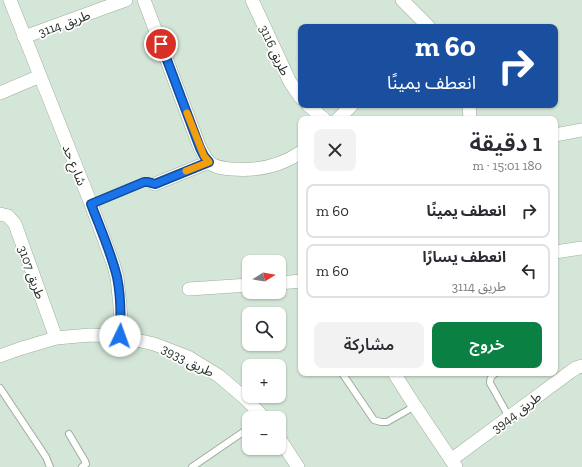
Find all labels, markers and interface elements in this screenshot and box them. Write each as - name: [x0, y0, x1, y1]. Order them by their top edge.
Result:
- street label: طريق 3114: [36, 7, 93, 41]
- street label: طريق 3116: [255, 22, 293, 79]
- pin: [144, 27, 178, 61]
- text: 60 m: [415, 30, 476, 63]
- icon: arrive: [150, 33, 172, 55]
- icon: right: [490, 40, 542, 92]
- text: انعطف يمينًا: [387, 72, 476, 94]
- text: 1 دقيقة: [469, 128, 542, 157]
- button: close: [314, 129, 356, 171]
- street label: شارع حد: [57, 143, 90, 189]
- text: 180 m · 15:01: [473, 158, 542, 173]
- icon: right: [518, 200, 540, 222]
- text: 60 m: [316, 202, 349, 220]
- text: انعطف يمينًا: [426, 202, 506, 220]
- street label: طريق 3107: [14, 243, 48, 302]
- text: انعطف يسارًا: [423, 248, 506, 266]
- north arrow: [242, 255, 286, 299]
- map controls: [242, 255, 286, 455]
- icon: left: [518, 260, 540, 282]
- text: 60 m: [316, 262, 349, 280]
- text: طريق 3114: [452, 279, 506, 294]
- button: search: [242, 307, 286, 351]
- position arrow: [99, 315, 141, 357]
- button: مشاركة: [314, 322, 424, 368]
- button: خروج: [432, 322, 542, 368]
- street label: طريق 3933: [159, 341, 217, 381]
- button: +: [242, 359, 286, 403]
- street label: طريق 3944: [489, 389, 545, 437]
- button: −: [242, 411, 286, 455]

